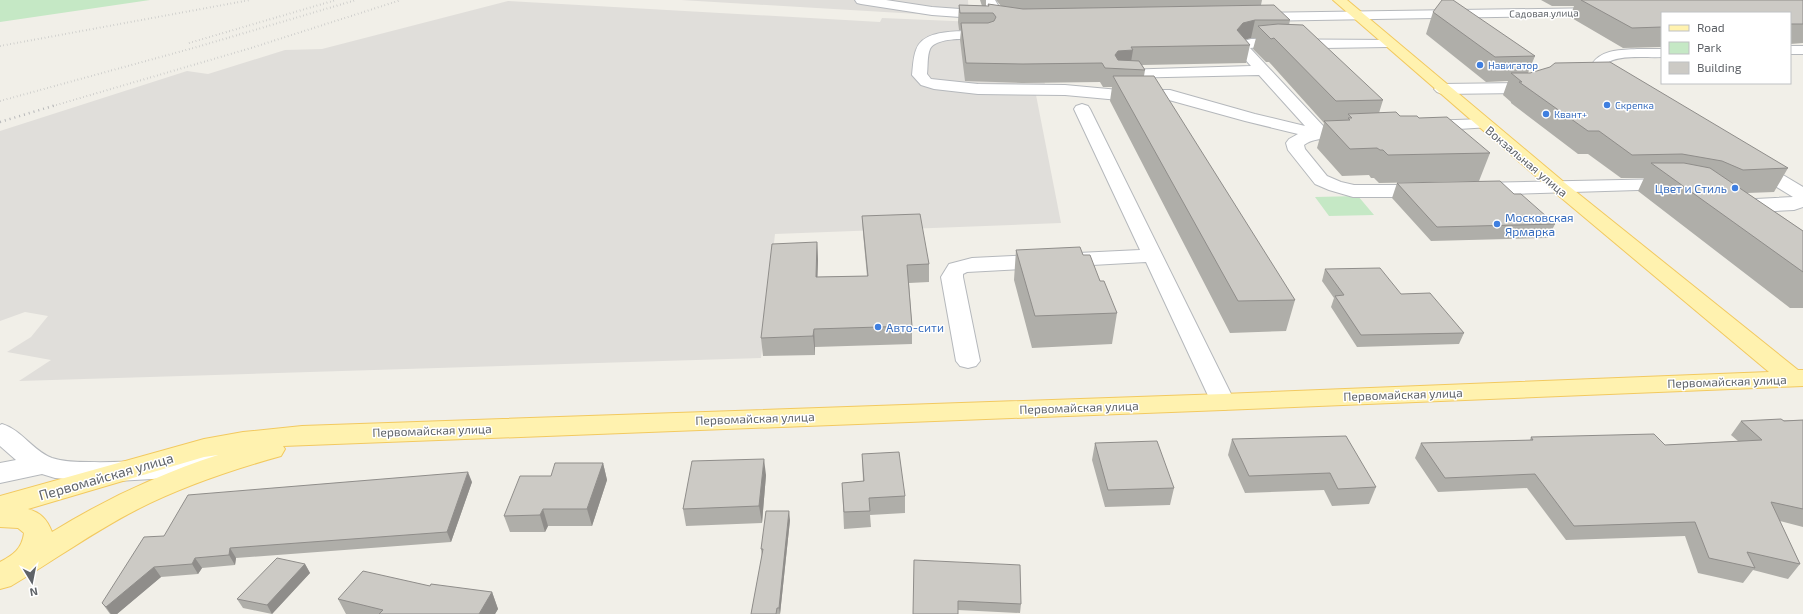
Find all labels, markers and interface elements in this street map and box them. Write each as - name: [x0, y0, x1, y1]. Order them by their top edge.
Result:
- street label: Садовая улица: [1509, 6, 1579, 21]
- legend: [1661, 12, 1791, 84]
- text: Road: [1697, 20, 1725, 34]
- text: Park: [1697, 40, 1722, 54]
- place label: Навигатор: [1488, 59, 1538, 71]
- marker: Навигатор: [1475, 60, 1485, 70]
- text: Building: [1697, 60, 1742, 74]
- place label: Скрепка: [1615, 99, 1654, 111]
- marker: Скрепка: [1602, 100, 1612, 110]
- place label: Квант+: [1554, 108, 1587, 120]
- marker: Квант+: [1541, 109, 1551, 119]
- street label: Вокзальная улица: [1483, 123, 1571, 200]
- place label: Цвет и Стиль: [1655, 181, 1727, 195]
- marker: Цвет и Стиль: [1730, 183, 1740, 193]
- place label: Московская Ярмарка: [1505, 210, 1574, 238]
- marker: Московская Ярмарка: [1492, 219, 1502, 229]
- place label: Авто-сити: [886, 320, 944, 334]
- marker: Авто-сити: [873, 322, 883, 332]
- street label: Первомайская улица: [1667, 372, 1787, 391]
- street label: Первомайская улица: [1343, 385, 1463, 404]
- street label: Первомайская улица: [1019, 398, 1139, 417]
- street label: Первомайская улица: [695, 409, 815, 428]
- street label: Первомайская улица: [372, 421, 492, 440]
- street label: Первомайская улица: [37, 449, 175, 503]
- north arrow: [12, 562, 52, 602]
- text: N: [29, 585, 39, 599]

